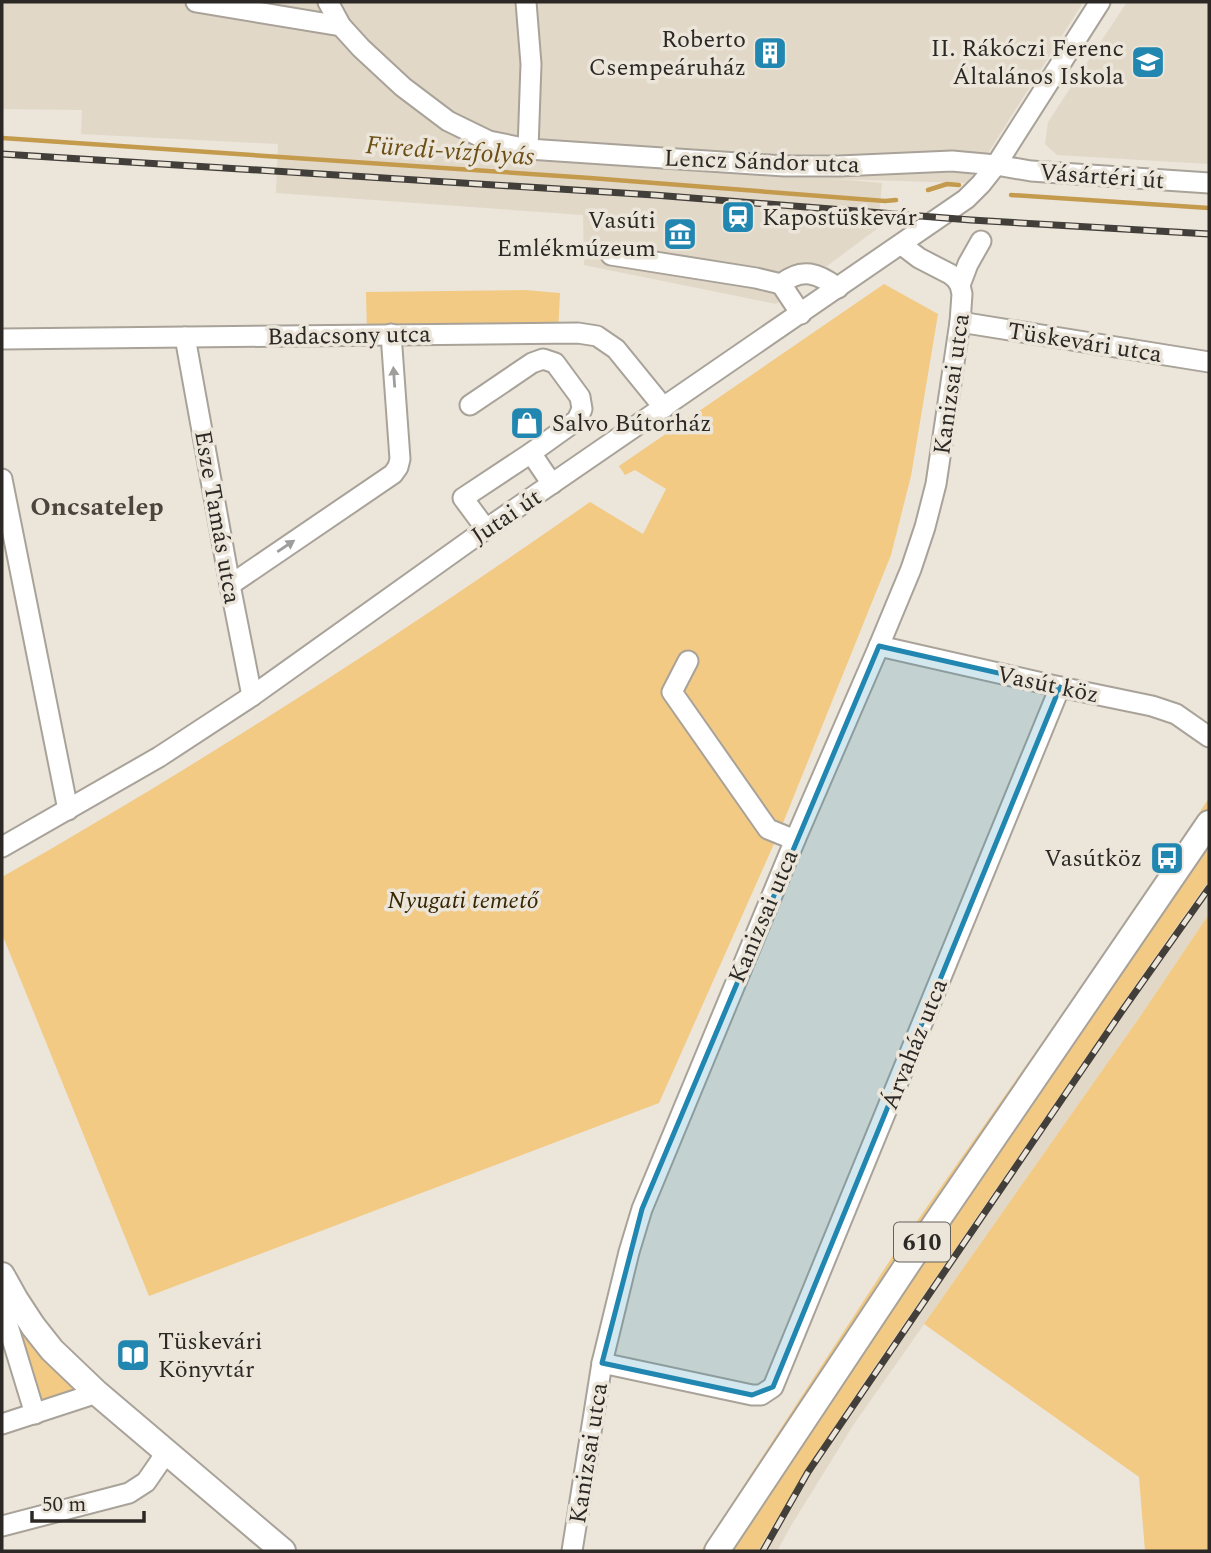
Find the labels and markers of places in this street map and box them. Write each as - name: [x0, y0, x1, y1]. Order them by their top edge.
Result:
- place label: Roberto Csempeáruház: [589, 22, 746, 86]
- place label: II. Rákóczi Ferenc Általános Iskola: [931, 31, 1124, 95]
- building icon: Roberto Csempeáruház: [751, 34, 789, 72]
- school or university icon: II. Rákóczi Ferenc Általános Iskola: [1129, 43, 1167, 81]
- station icon: Kapostüskevár: [719, 198, 757, 236]
- place label: Kapostüskevár: [762, 200, 917, 236]
- place label: Vasúti Emlékmúzeum: [496, 203, 656, 267]
- museum icon: Vasúti Emlékmúzeum: [661, 215, 699, 253]
- shop icon: Salvo Bútorház: [508, 404, 546, 442]
- place label: Salvo Bútorház: [552, 406, 712, 442]
- bus stop icon: Vasútköz: [1148, 839, 1186, 877]
- place label: Vasútköz: [1044, 841, 1142, 877]
- place label: Tüskevári Könyvtár: [158, 1324, 263, 1388]
- library icon: Tüskevári Könyvtár: [114, 1336, 152, 1374]

